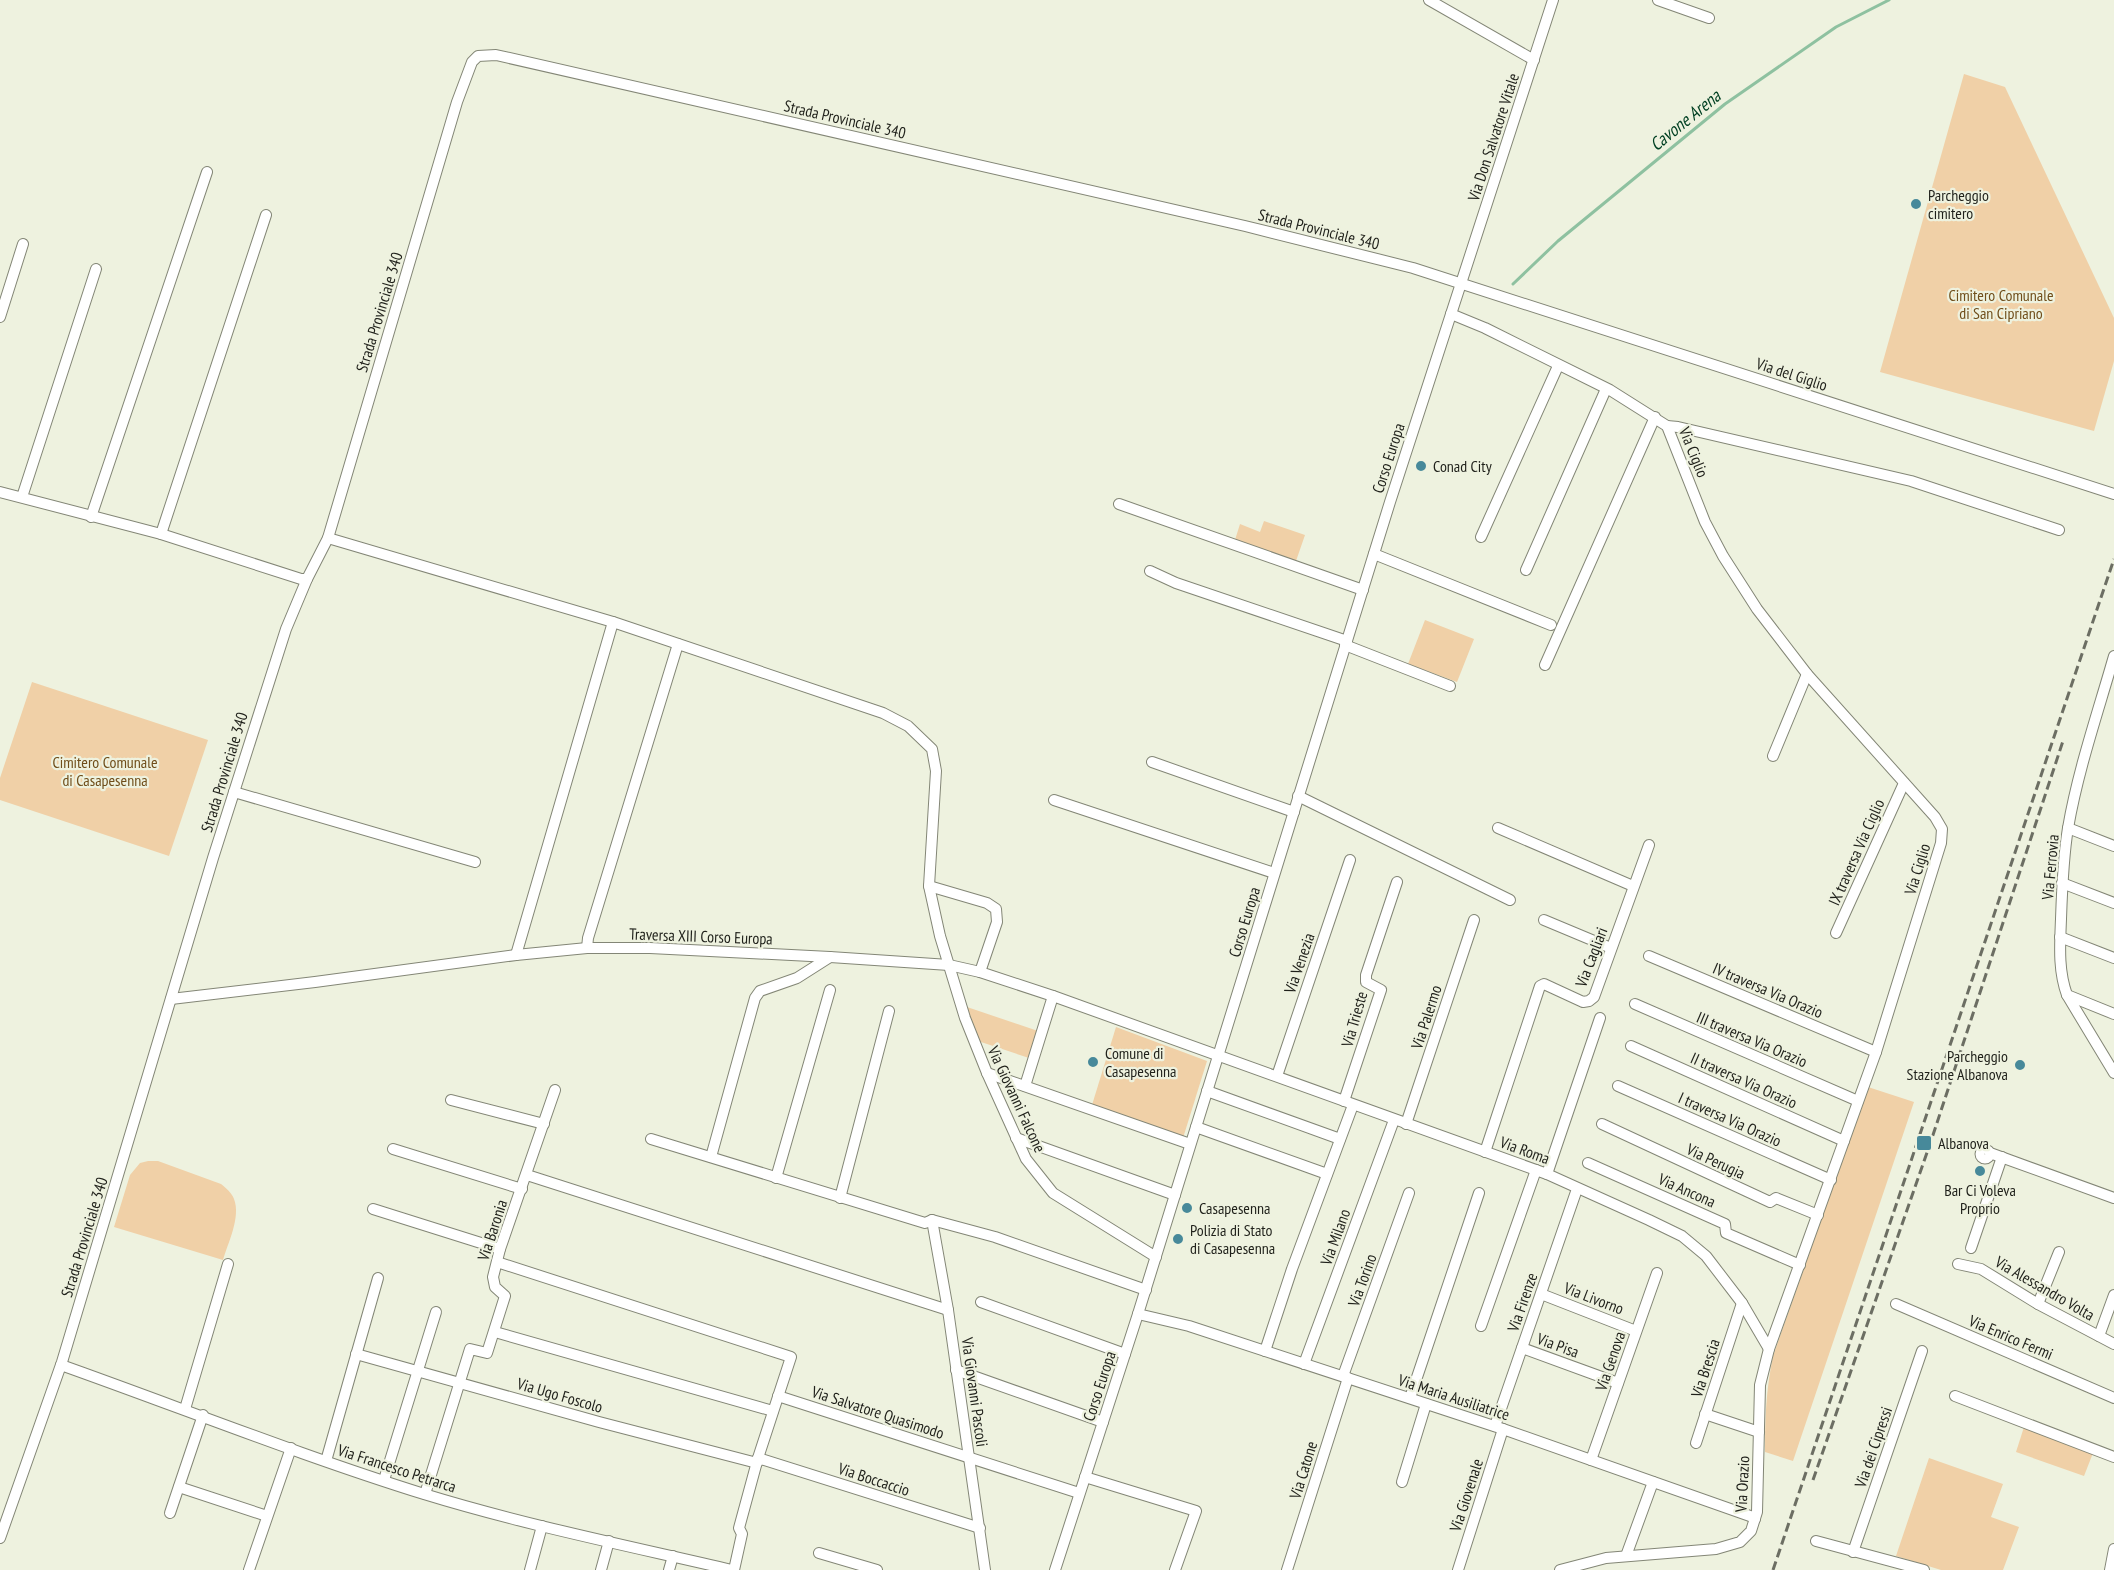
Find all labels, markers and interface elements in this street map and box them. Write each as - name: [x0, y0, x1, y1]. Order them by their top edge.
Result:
- street label: Via Don Salvatore Vitale: [1463, 71, 1523, 204]
- water label: Cavone Arena: [1645, 84, 1726, 156]
- street label: Strada Provinciale 340: [782, 95, 908, 143]
- place label: Parcheggio cimitero: [1928, 185, 1989, 223]
- marker: Parcheggio cimitero: [1909, 197, 1923, 211]
- street label: Strada Provinciale 340: [1256, 204, 1382, 254]
- street label: Strada Provinciale 340: [351, 250, 407, 374]
- park label: Cimitero Comunale di San Cipriano: [1948, 285, 2054, 323]
- street label: Via del Giglio: [1753, 353, 1830, 395]
- street label: Corso Europa: [1367, 421, 1409, 495]
- street label: Via Ciglio: [1675, 423, 1713, 480]
- place label: Conad City: [1433, 456, 1492, 476]
- marker: Conad City: [1414, 459, 1428, 473]
- street label: Strada Provinciale 340: [196, 710, 252, 834]
- park label: Cimitero Comunale di Casapesenna: [52, 752, 158, 790]
- street label: IX traversa Via Ciglio: [1824, 796, 1888, 908]
- street label: Via Ferrovia: [2037, 834, 2063, 901]
- street label: Via Ciglio: [1899, 841, 1934, 898]
- street label: Corso Europa: [1224, 884, 1264, 960]
- street label: Traversa XIII Corso Europa: [629, 924, 773, 948]
- street label: Via Cagliari: [1570, 924, 1612, 991]
- street label: Via Venezia: [1279, 930, 1319, 997]
- street label: IV traversa Via Orazio: [1710, 958, 1826, 1022]
- street label: Via Palermo: [1406, 982, 1446, 1052]
- street label: Via Trieste: [1336, 989, 1371, 1050]
- street label: III traversa Via Orazio: [1694, 1007, 1810, 1071]
- street label: Via Giovanni Falcone: [983, 1042, 1050, 1155]
- place label: Comune di Casapesenna: [1105, 1043, 1176, 1081]
- place label: Parcheggio Stazione Albanova: [1907, 1046, 2008, 1084]
- street label: II traversa Via Orazio: [1688, 1048, 1800, 1112]
- marker: Comune di Casapesenna: [1086, 1055, 1100, 1069]
- marker: Parcheggio Stazione Albanova: [2013, 1058, 2027, 1072]
- street label: I traversa Via Orazio: [1675, 1087, 1785, 1151]
- street label: Via Roma: [1496, 1131, 1553, 1168]
- place label: Albanova: [1938, 1133, 1989, 1153]
- marker: Albanova: [1915, 1134, 1933, 1152]
- street label: Via Perugia: [1683, 1138, 1748, 1183]
- marker: Bar Ci Voleva Proprio: [1973, 1164, 1987, 1178]
- street label: Via Ancona: [1654, 1168, 1719, 1211]
- street label: Strada Provinciale 340: [56, 1175, 112, 1299]
- place label: Bar Ci Voleva Proprio: [1944, 1180, 2016, 1218]
- street label: Via Baronia: [472, 1197, 511, 1264]
- place label: Casapesenna: [1199, 1198, 1270, 1218]
- marker: Casapesenna: [1180, 1201, 1194, 1215]
- street label: Via Milano: [1315, 1206, 1354, 1269]
- place label: Polizia di Stato di Casapesenna: [1190, 1220, 1275, 1258]
- marker: Polizia di Stato di Casapesenna: [1171, 1232, 1185, 1246]
- street label: Via Torino: [1343, 1251, 1381, 1310]
- street label: Via Alessandro Volta: [1991, 1251, 2098, 1325]
- street label: Via Firenze: [1502, 1270, 1541, 1335]
- street label: Via Livorno: [1560, 1277, 1627, 1319]
- street label: Via Enrico Fermi: [1965, 1310, 2056, 1364]
- street label: Via Pisa: [1533, 1328, 1582, 1362]
- street label: Via Genova: [1590, 1329, 1629, 1394]
- street label: Via Giovanni Pascoli: [957, 1335, 993, 1448]
- street label: Via Brescia: [1686, 1336, 1724, 1401]
- street label: Corso Europa: [1078, 1349, 1120, 1423]
- street label: Via Maria Ausiliatrice: [1395, 1369, 1512, 1424]
- street label: Via Ugo Foscolo: [514, 1373, 605, 1417]
- street label: Via Salvatore Quasimodo: [808, 1381, 947, 1443]
- street label: Via dei Cipressi: [1850, 1404, 1896, 1491]
- street label: Via Francesco Petrarca: [334, 1439, 459, 1497]
- street label: Via Catone: [1285, 1439, 1321, 1502]
- street label: Via Orazio: [1730, 1455, 1753, 1514]
- street label: Via Giovenale: [1445, 1456, 1487, 1535]
- street label: Via Boccaccio: [835, 1458, 912, 1500]

